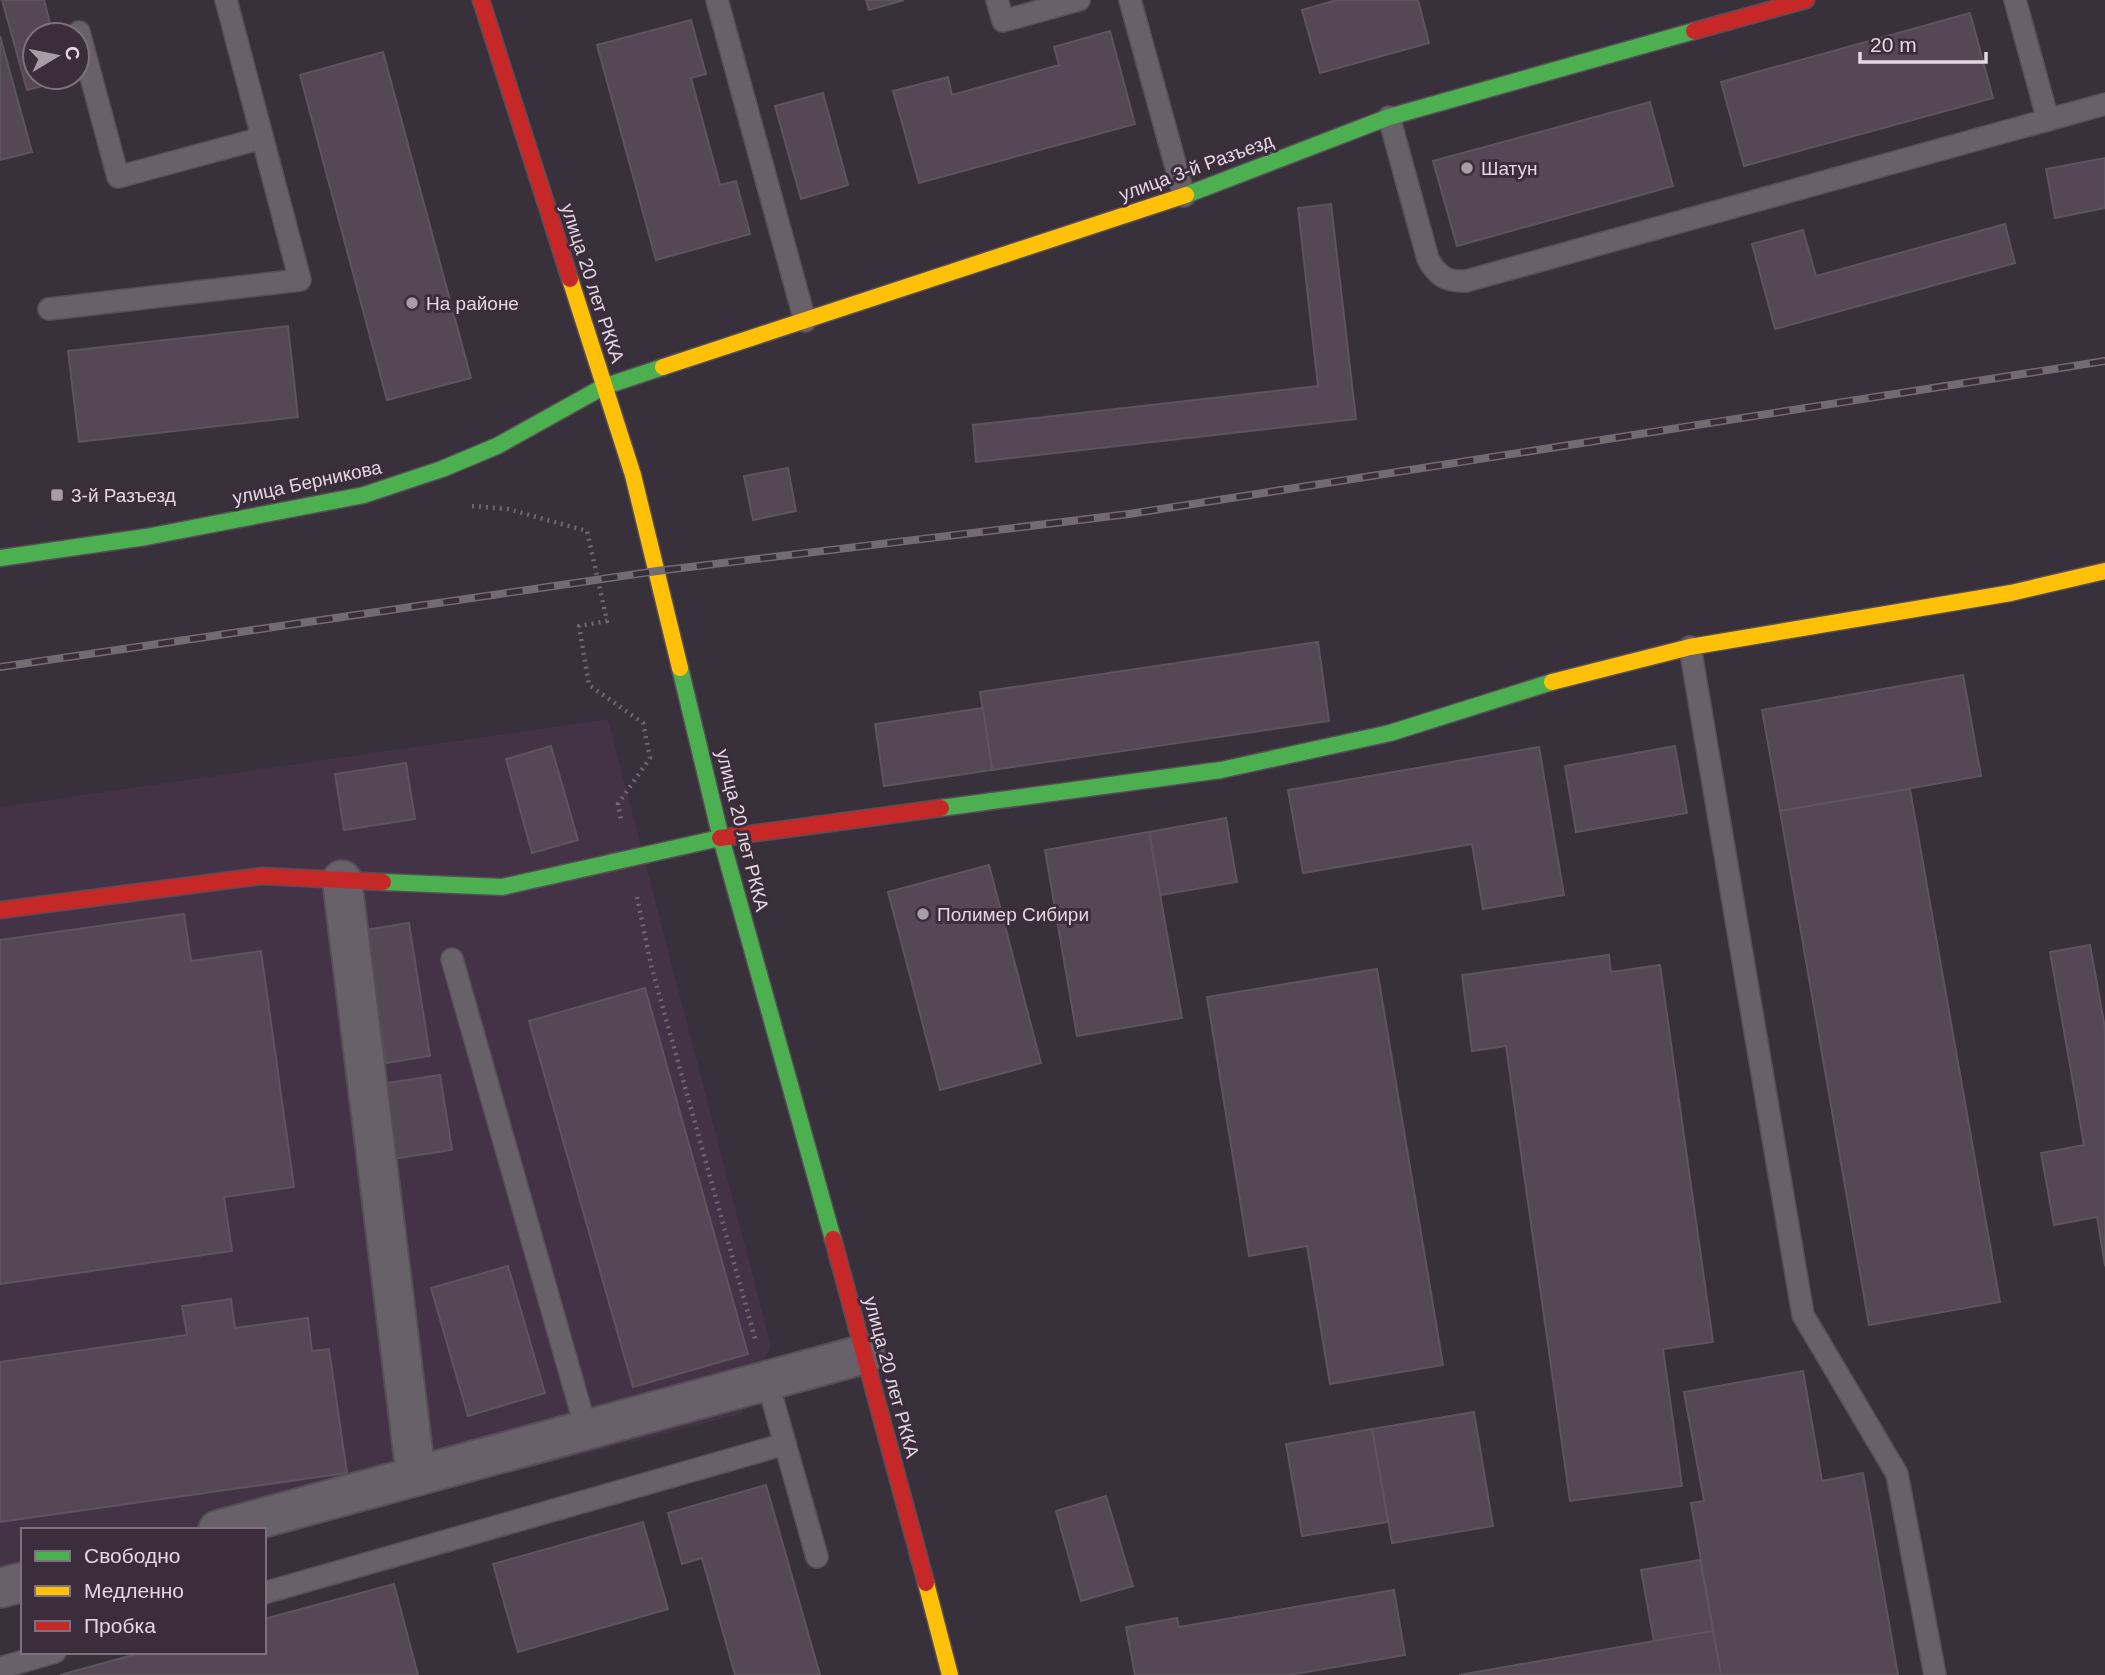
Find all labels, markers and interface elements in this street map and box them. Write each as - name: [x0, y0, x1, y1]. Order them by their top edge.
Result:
- north arrow: [21, 21, 91, 91]
- scale bar: [1860, 21, 1986, 65]
- text: 20 m: [1870, 33, 1917, 56]
- text: С: [61, 45, 84, 62]
- street label: улица 3-й Разъезд: [1116, 130, 1276, 205]
- place label: Шатун: [1481, 158, 1537, 179]
- marker: Шатун: [1459, 160, 1475, 176]
- street label: улица 20 лет РККА: [557, 201, 628, 366]
- place label: На районе: [426, 293, 519, 314]
- marker: На районе: [404, 295, 420, 311]
- street label: улица Берникова: [231, 456, 384, 509]
- place label: 3-й Разъезд: [71, 485, 176, 506]
- marker: 3-й Разъезд: [49, 487, 65, 503]
- street label: улица 20 лет РККА: [712, 747, 773, 914]
- place label: Полимер Сибири: [937, 904, 1089, 925]
- marker: Полимер Сибири: [915, 906, 931, 922]
- street label: улица 20 лет РККА: [860, 1294, 923, 1461]
- legend: [21, 1528, 266, 1654]
- text: Свободно: [84, 1544, 181, 1567]
- text: Медленно: [84, 1579, 184, 1602]
- text: Пробка: [84, 1614, 156, 1637]

